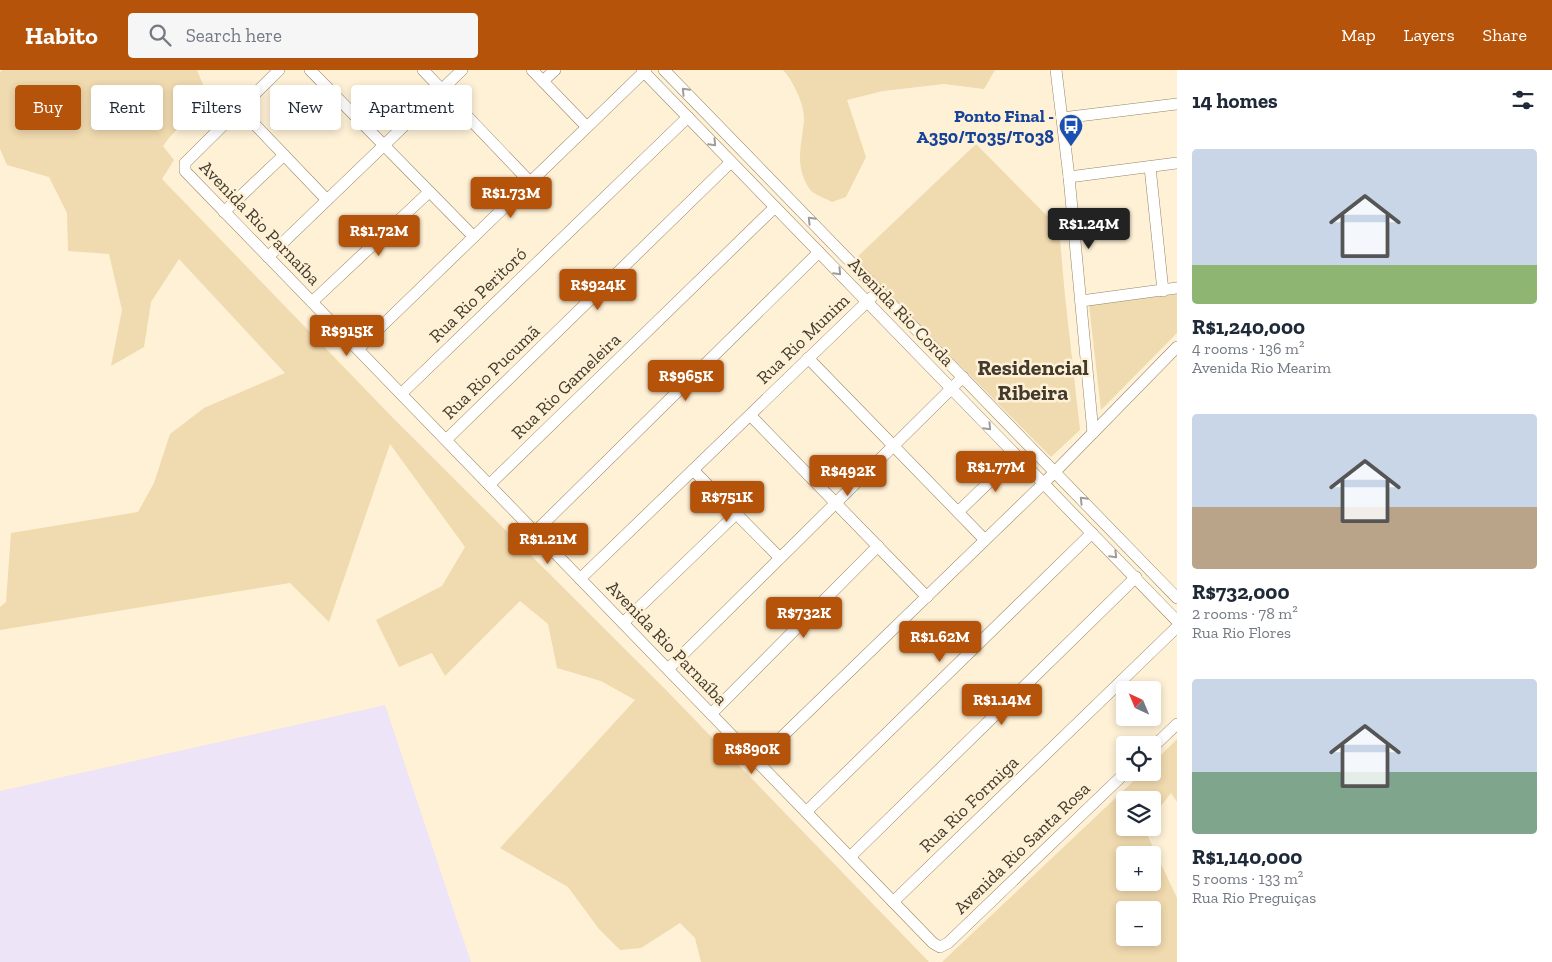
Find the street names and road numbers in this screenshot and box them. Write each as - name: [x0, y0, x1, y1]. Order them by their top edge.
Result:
- street label: Avenida Rio Parnaíba: [195, 156, 325, 290]
- street label: Rua Rio Peritoró: [425, 243, 531, 347]
- street label: Avenida Rio Corda: [844, 253, 959, 371]
- street label: Rua Rio Munim: [752, 289, 854, 389]
- street label: Rua Rio Pucumã: [438, 320, 544, 424]
- street label: Rua Rio Gameleira: [507, 328, 625, 444]
- street label: Avenida Rio Parnaíba: [602, 576, 732, 710]
- street label: Rua Rio Formiga: [915, 751, 1023, 857]
- street label: Avenida Rio Santa Rosa: [949, 777, 1095, 919]

